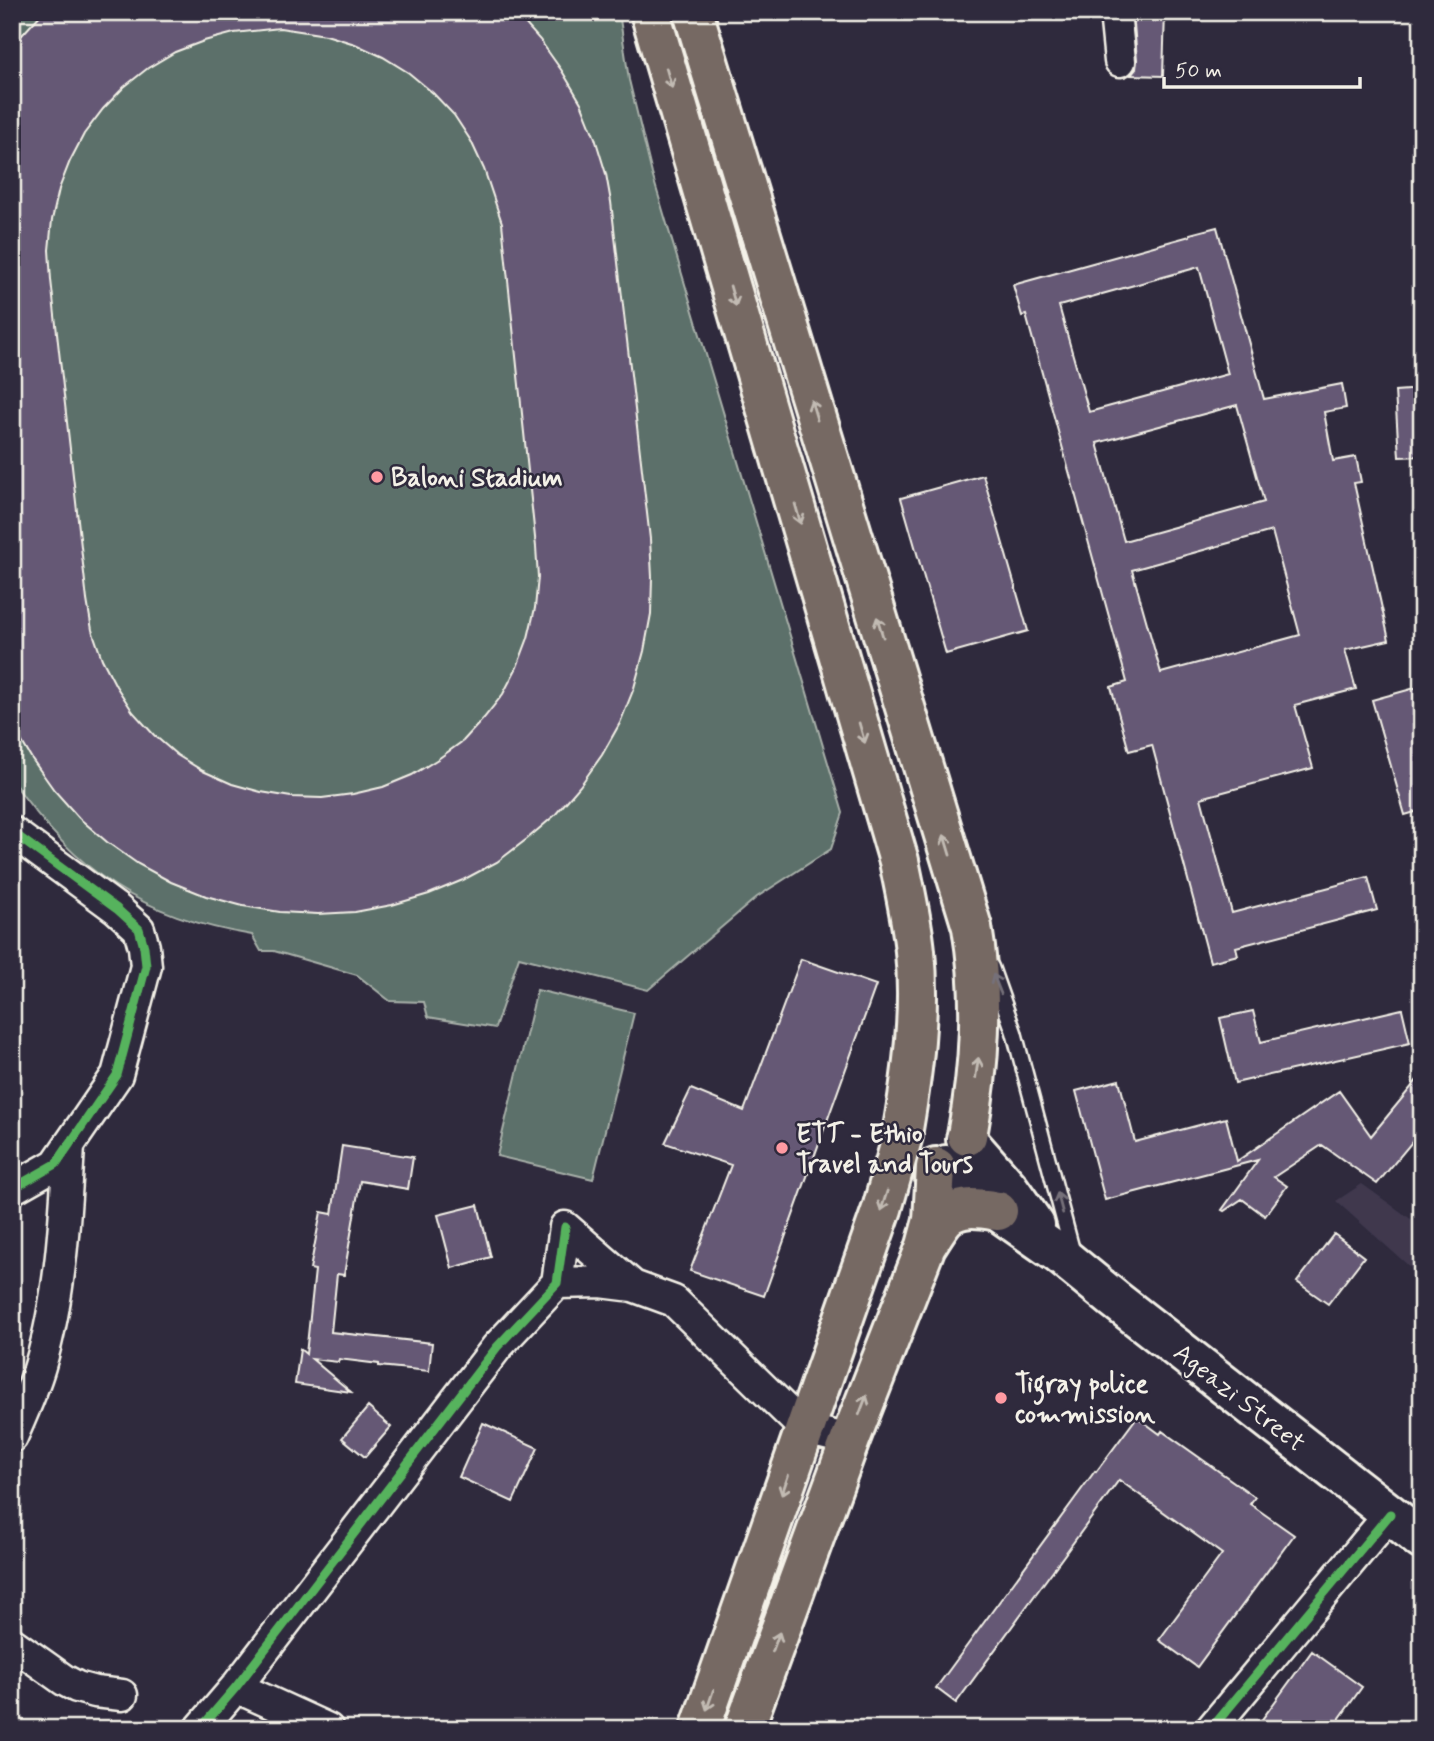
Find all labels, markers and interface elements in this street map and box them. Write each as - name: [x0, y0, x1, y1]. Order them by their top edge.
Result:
- scale bar: [1164, 46, 1360, 90]
- text: 50 m: [1175, 57, 1222, 85]
- one-way arrow: [664, 66, 677, 88]
- one-way arrow: [728, 285, 741, 307]
- one-way arrow: [806, 399, 819, 421]
- place label: Baloni Stadium: [391, 462, 563, 496]
- marker: Baloni Stadium: [369, 469, 385, 485]
- one-way arrow: [792, 503, 805, 525]
- one-way arrow: [873, 617, 886, 639]
- one-way arrow: [856, 721, 869, 743]
- one-way arrow: [939, 834, 952, 856]
- one-way arrow: [990, 974, 1003, 995]
- one-way arrow: [971, 1057, 984, 1080]
- place label: ETT - Ethio Travel and Tours: [796, 1118, 973, 1182]
- marker: ETT - Ethio Travel and Tours: [774, 1140, 790, 1156]
- one-way arrow: [877, 1190, 890, 1212]
- one-way arrow: [1052, 1192, 1065, 1214]
- street label: Ageazi Street: [1166, 1336, 1312, 1461]
- place label: Tigray police commission: [1015, 1368, 1156, 1432]
- marker: Tigray police commission: [993, 1390, 1009, 1406]
- one-way arrow: [858, 1395, 871, 1417]
- one-way arrow: [778, 1474, 790, 1496]
- one-way arrow: [771, 1631, 783, 1653]
- one-way arrow: [703, 1689, 715, 1711]

